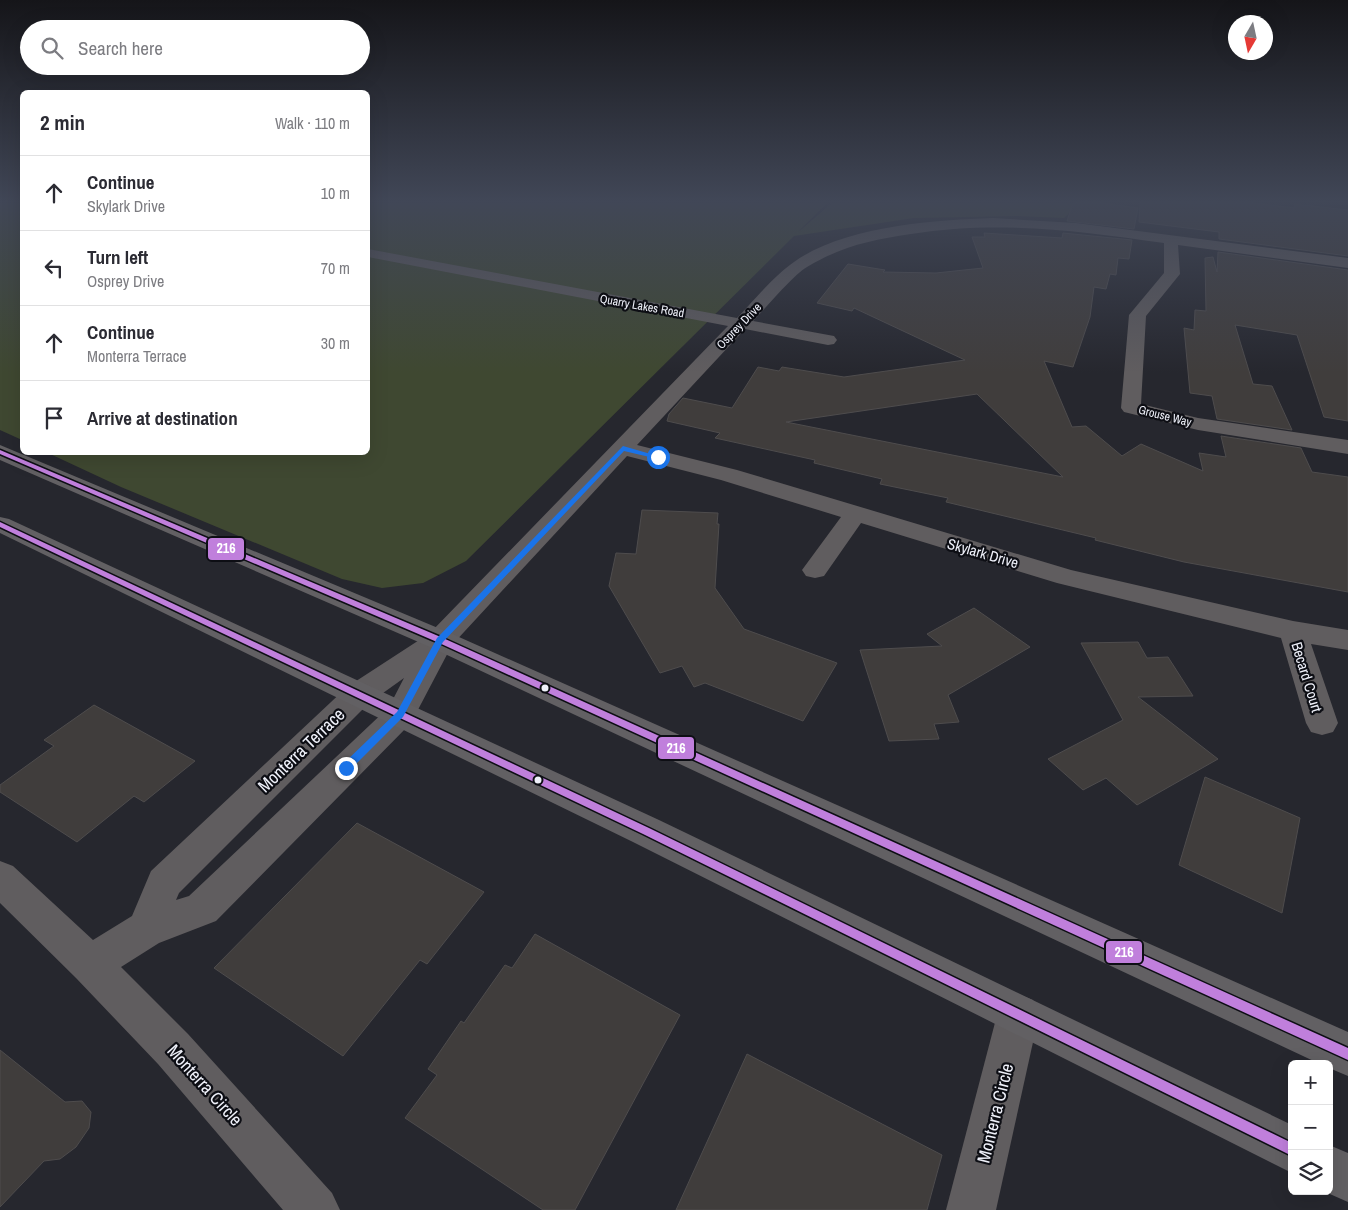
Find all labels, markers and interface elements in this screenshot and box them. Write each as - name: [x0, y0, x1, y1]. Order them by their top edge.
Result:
- north arrow: [1228, 15, 1273, 60]
- search box: [20, 20, 370, 75]
- icon: search: [38, 34, 66, 62]
- text: Search here: [78, 35, 163, 61]
- text: 2 min: [40, 108, 85, 137]
- text: Walk · 110 m: [275, 112, 350, 134]
- text: Continue: [87, 169, 155, 195]
- icon: ahead: [40, 179, 68, 207]
- text: 10 m: [321, 182, 350, 204]
- text: Skylark Drive: [87, 195, 165, 217]
- text: Turn left: [87, 244, 148, 270]
- icon: left: [40, 254, 68, 282]
- text: 70 m: [321, 257, 350, 279]
- text: Osprey Drive: [87, 270, 164, 292]
- street label: Quarry Lakes Road: [599, 291, 685, 321]
- street label: Osprey Drive: [713, 300, 765, 352]
- text: Continue: [87, 319, 155, 345]
- icon: ahead: [40, 329, 68, 357]
- text: 30 m: [321, 332, 350, 354]
- text: Monterra Terrace: [87, 345, 187, 367]
- street label: Grouse Way: [1137, 402, 1193, 430]
- icon: arrive: [40, 404, 68, 432]
- text: Arrive at destination: [87, 405, 238, 431]
- route start: [647, 446, 670, 469]
- street label: Skylark Drive: [945, 533, 1021, 573]
- line badge: 216: [207, 537, 245, 561]
- text: 216: [216, 539, 236, 557]
- street label: Becard Court: [1286, 639, 1328, 715]
- unlabelled marker: [540, 683, 550, 693]
- street label: Monterra Terrace: [252, 702, 350, 798]
- line badge: 216: [657, 736, 695, 760]
- text: 216: [666, 739, 686, 757]
- route end: [335, 757, 358, 780]
- unlabelled marker: [533, 775, 543, 785]
- line badge: 216: [1105, 940, 1143, 964]
- text: 216: [1114, 943, 1134, 961]
- street label: Monterra Circle: [162, 1039, 248, 1131]
- map controls: [1288, 1060, 1333, 1195]
- button: +: [1288, 1060, 1333, 1105]
- street label: Monterra Circle: [971, 1061, 1019, 1165]
- button: −: [1288, 1105, 1333, 1150]
- button: layers: [1288, 1150, 1333, 1195]

